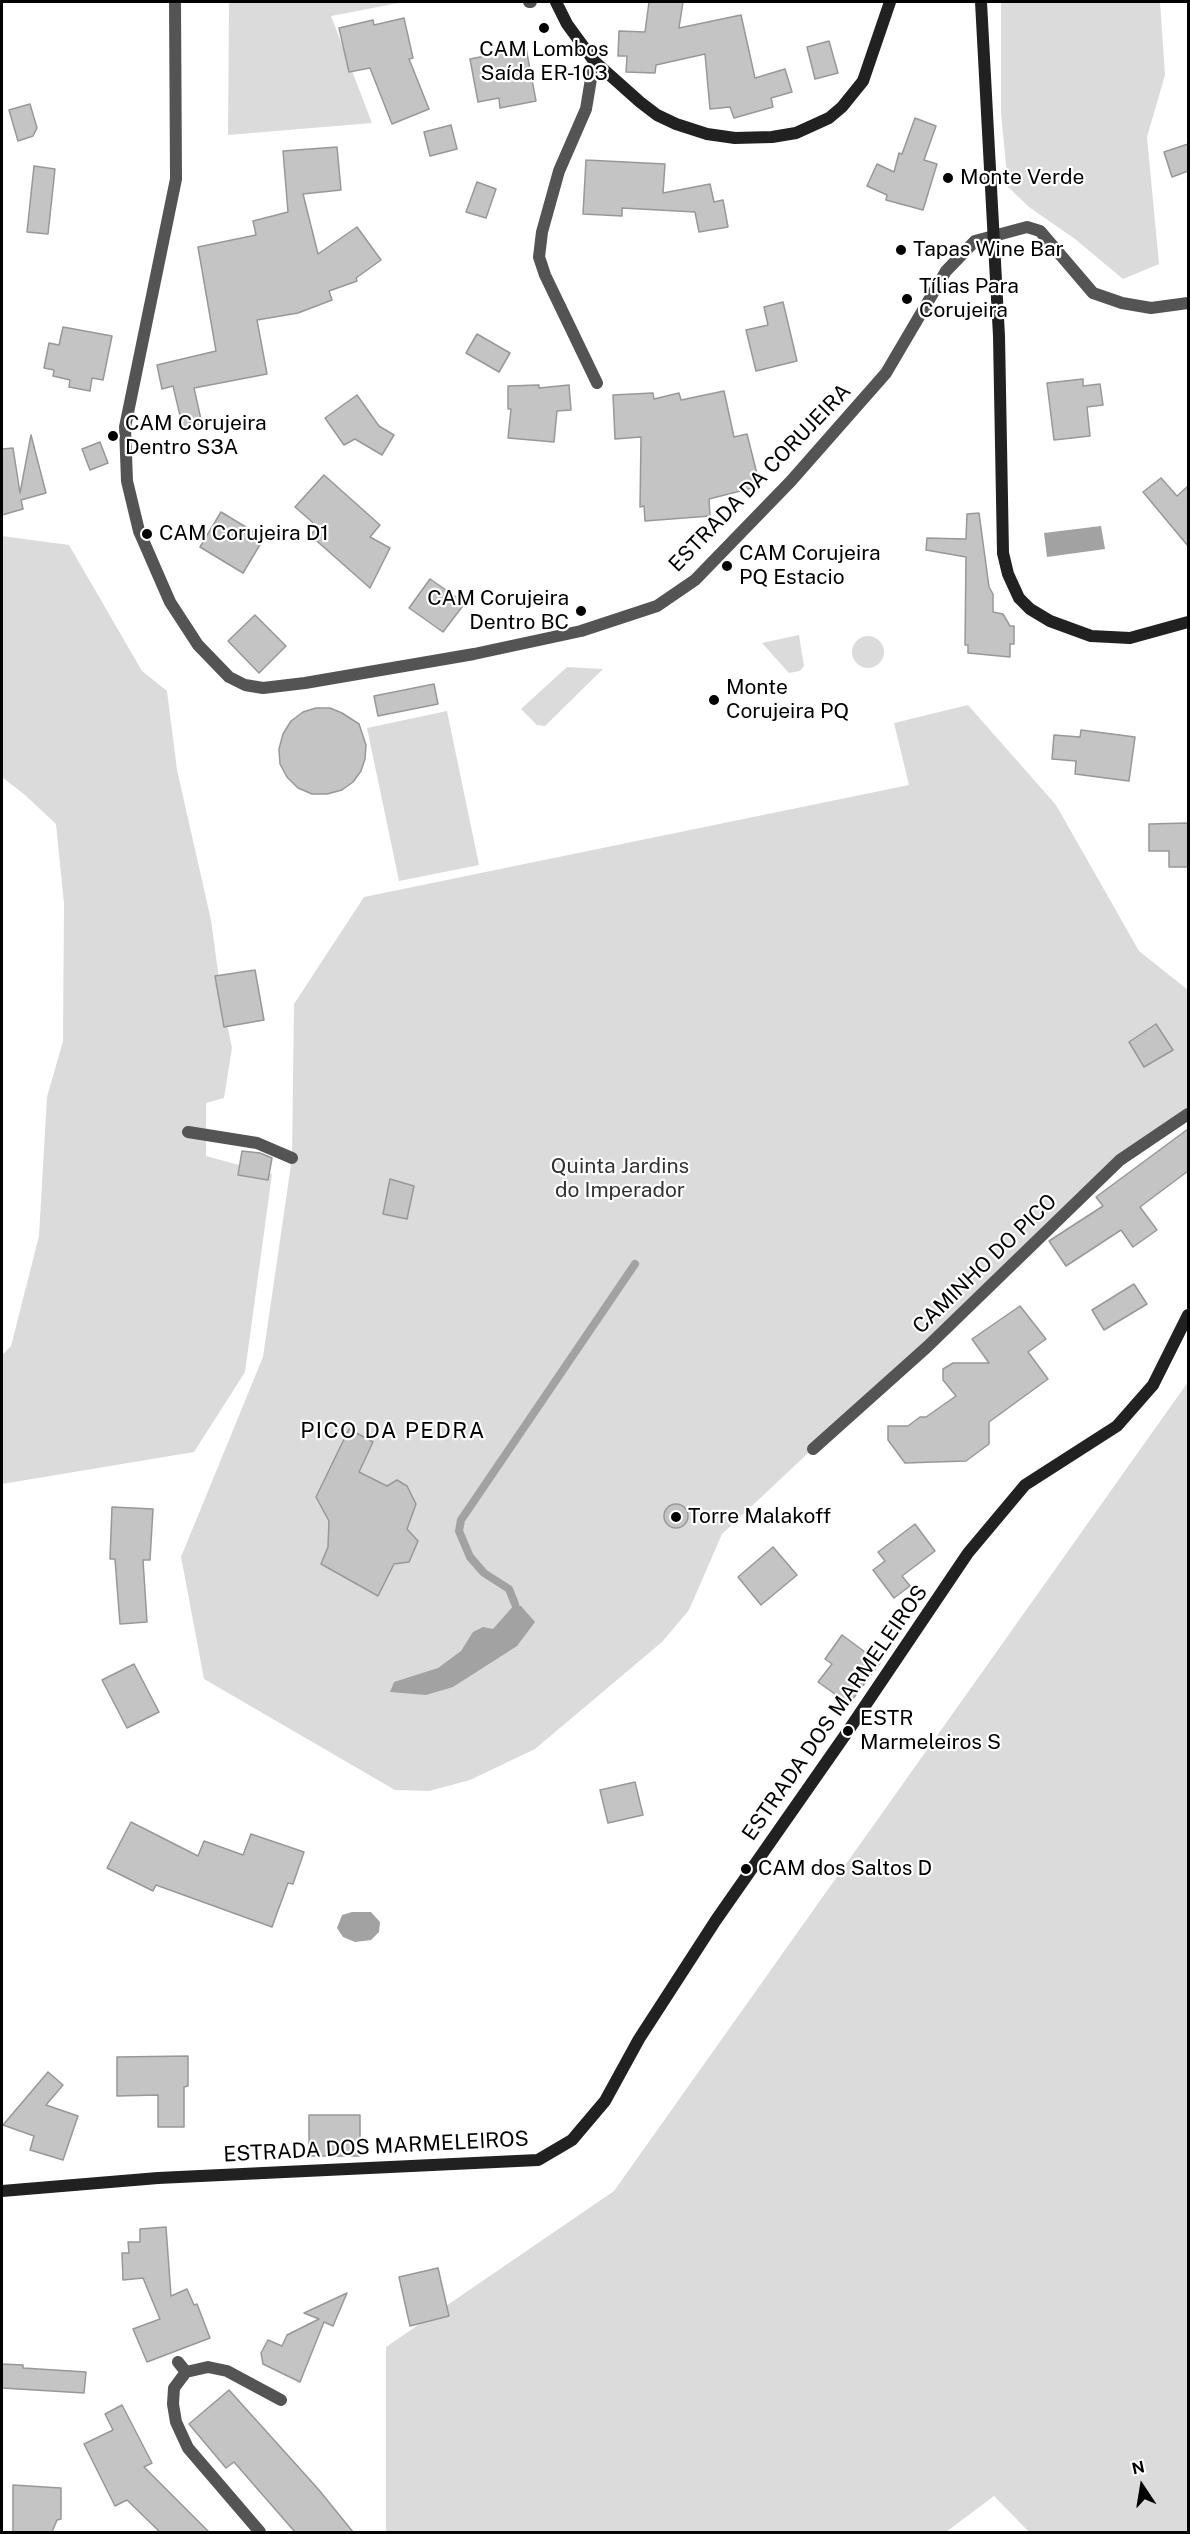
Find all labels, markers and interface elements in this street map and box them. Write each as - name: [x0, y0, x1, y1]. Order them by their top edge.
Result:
- marker: CAM Lombos Saída ER-103: [537, 21, 551, 35]
- place label: CAM Lombos Saída ER-103: [479, 37, 609, 87]
- place label: Monte Verde: [960, 165, 1084, 191]
- marker: Monte Verde: [941, 171, 955, 185]
- place label: Tapas Wine Bar: [913, 237, 1064, 263]
- marker: Tapas Wine Bar: [894, 243, 908, 257]
- place label: Tílias Para Corujeira: [919, 274, 1019, 324]
- marker: Tílias Para Corujeira: [900, 292, 914, 306]
- street label: ESTRADA DA CORUJEIRA: [664, 379, 856, 577]
- place label: CAM Corujeira Dentro S3A: [125, 411, 267, 461]
- marker: CAM Corujeira Dentro S3A: [106, 429, 120, 443]
- place label: CAM Corujeira D1: [159, 521, 329, 547]
- marker: CAM Corujeira D1: [140, 527, 154, 541]
- place label: CAM Corujeira PQ Estacio: [739, 541, 881, 591]
- marker: CAM Corujeira PQ Estacio: [720, 559, 734, 573]
- place label: CAM Corujeira Dentro BC: [427, 586, 569, 636]
- marker: CAM Corujeira Dentro BC: [574, 604, 588, 618]
- place label: Monte Corujeira PQ: [726, 675, 849, 725]
- marker: Monte Corujeira PQ: [707, 693, 721, 707]
- park label: Quinta Jardins do Imperador: [551, 1154, 689, 1204]
- street label: CAMINHO DO PICO: [908, 1189, 1062, 1339]
- district label: PICO DA PEDRA: [300, 1418, 486, 1444]
- place label: Torre Malakoff: [688, 1504, 831, 1530]
- marker: Torre Malakoff: [669, 1510, 683, 1524]
- street label: ESTRADA DOS MARMELEIROS: [737, 1581, 933, 1845]
- place label: ESTR Marmeleiros S: [860, 1706, 1001, 1756]
- marker: ESTR Marmeleiros S: [841, 1724, 855, 1738]
- place label: CAM dos Saltos D: [758, 1856, 932, 1882]
- marker: CAM dos Saltos D: [739, 1862, 753, 1876]
- street label: ESTRADA DOS MARMELEIROS: [223, 2126, 529, 2168]
- north arrow: [1112, 2456, 1172, 2516]
- text: N: [1130, 2457, 1146, 2478]

